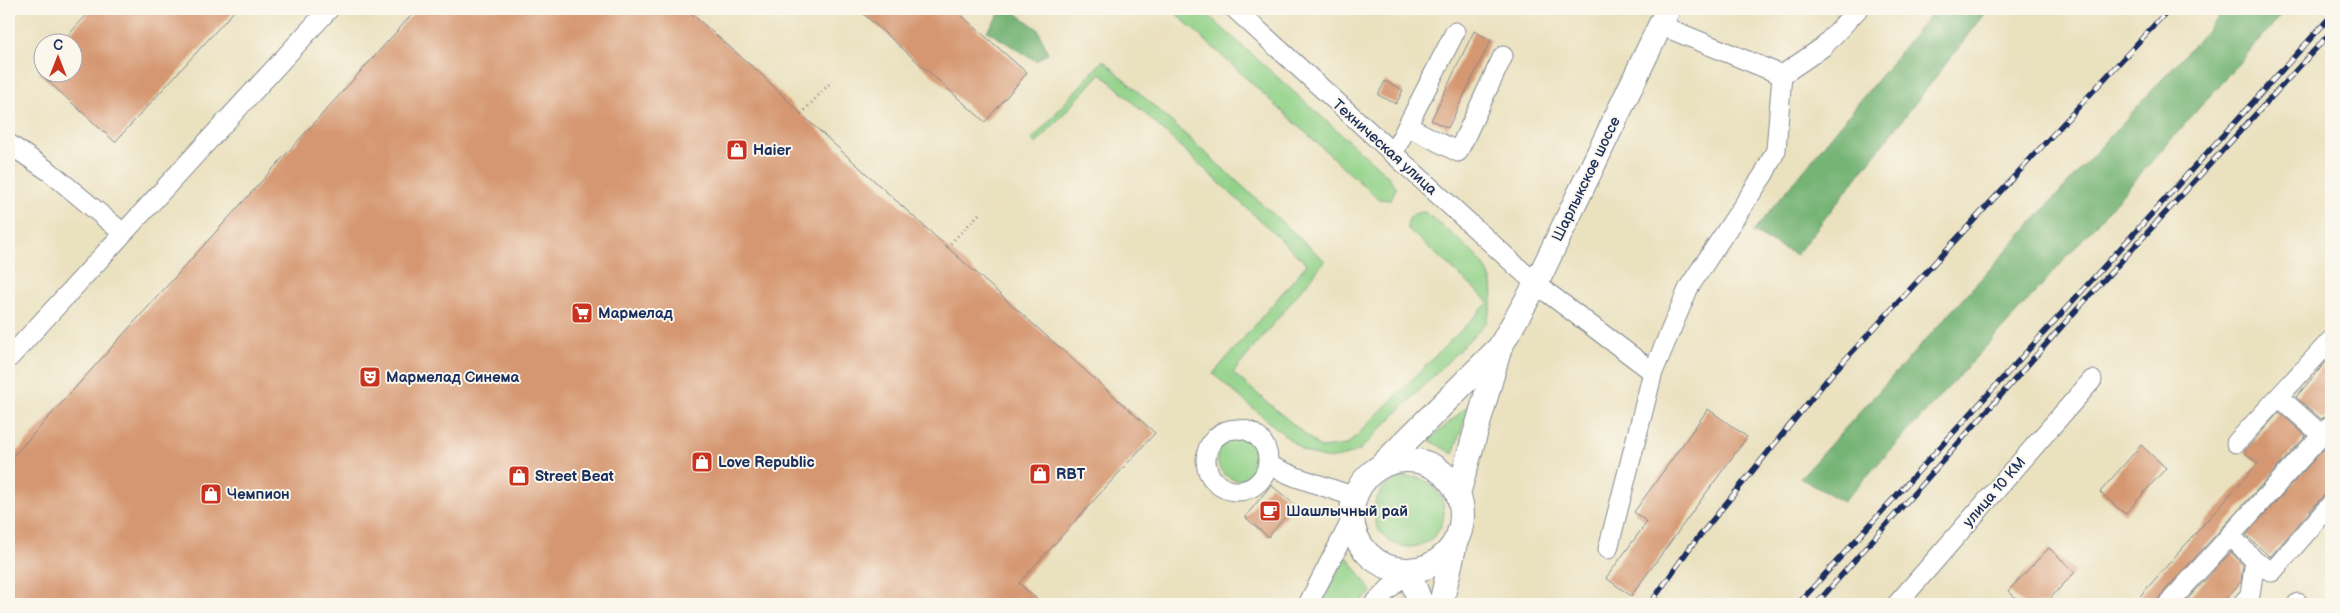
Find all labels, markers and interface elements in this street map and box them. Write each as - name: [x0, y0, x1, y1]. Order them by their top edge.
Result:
- north arrow: [32, 32, 82, 82]
- text: С: [53, 37, 63, 54]
- street label: Техническая улица: [1328, 95, 1441, 200]
- street label: Шарлыкское шоссе: [1548, 114, 1625, 245]
- shop icon: Haier: [725, 138, 749, 162]
- place label: Haier: [753, 141, 792, 160]
- supermarket icon: Мармелад: [570, 301, 594, 325]
- place label: Мармелад: [598, 304, 673, 323]
- theatre icon: Мармелад Синема: [358, 365, 382, 389]
- place label: Мармелад Синема: [386, 368, 520, 387]
- shop icon: Love Republic: [690, 450, 714, 474]
- place label: Love Republic: [718, 453, 815, 472]
- street label: улица 10 КМ: [1959, 453, 2030, 531]
- shop icon: RBT: [1028, 462, 1052, 486]
- shop icon: Street Beat: [507, 464, 531, 488]
- place label: RBT: [1056, 465, 1086, 484]
- place label: Street Beat: [535, 467, 614, 486]
- shop icon: Чемпион: [199, 482, 223, 506]
- place label: Чемпион: [227, 485, 290, 504]
- cafe icon: Шашлычный рай: [1258, 499, 1282, 523]
- place label: Шашлычный рай: [1286, 502, 1408, 521]

